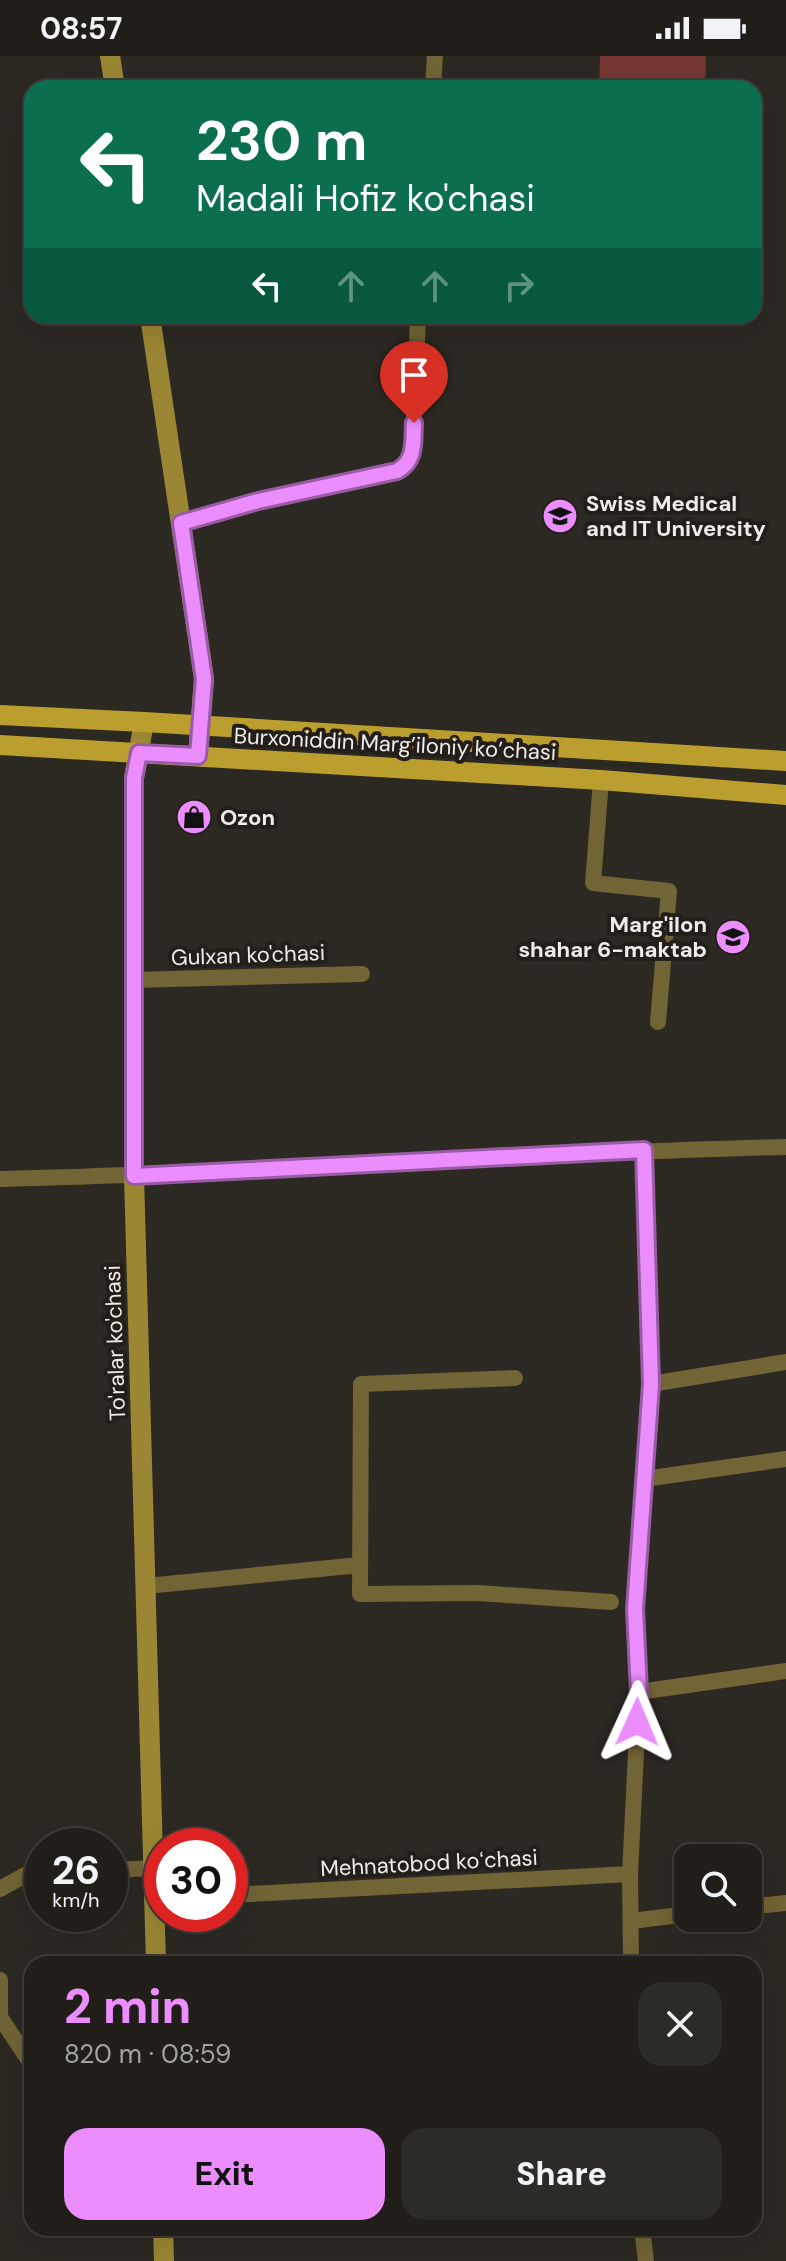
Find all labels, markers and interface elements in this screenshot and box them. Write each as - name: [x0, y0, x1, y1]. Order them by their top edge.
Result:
- text: 08:57: [40, 9, 122, 48]
- text: 230 m: [196, 104, 367, 177]
- icon: left: [64, 112, 168, 216]
- text: Madali Hofiz ko'chasi: [196, 175, 535, 222]
- icon: left: [245, 264, 289, 308]
- icon: ahead: [329, 264, 373, 308]
- icon: ahead: [413, 264, 457, 308]
- icon: right: [497, 264, 541, 308]
- pin: [380, 341, 448, 423]
- icon: arrive: [392, 353, 436, 397]
- place label: Swiss Medical and IT University: [586, 489, 766, 543]
- school or university icon: Swiss Medical and IT University: [541, 497, 579, 535]
- street label: Burxoniddin Marg’iloniy ko’chasi: [233, 721, 557, 767]
- shop icon: Ozon: [175, 798, 213, 836]
- place label: Ozon: [220, 803, 275, 832]
- place label: Marg'ilon shahar 6-maktab: [518, 910, 707, 964]
- school or university icon: Marg'ilon shahar 6-maktab: [714, 918, 752, 956]
- street label: Gulxan ko'chasi: [171, 938, 325, 972]
- street label: To'ralar ko'chasi: [98, 1265, 132, 1421]
- position arrow: [595, 1680, 679, 1764]
- speed limit sign: 30: [144, 1828, 248, 1932]
- street label: Mehnatobod koʻchasi: [320, 1843, 538, 1883]
- text: 26: [52, 1844, 100, 1896]
- map controls: [674, 1844, 762, 1932]
- button: search: [674, 1844, 762, 1932]
- text: km/h: [52, 1887, 100, 1913]
- text: 2 min: [64, 1975, 191, 2038]
- button: close: [638, 1982, 722, 2066]
- text: 820 m · 08:59: [64, 2037, 231, 2071]
- button: Exit: [64, 2128, 385, 2220]
- button: Share: [401, 2128, 722, 2220]

